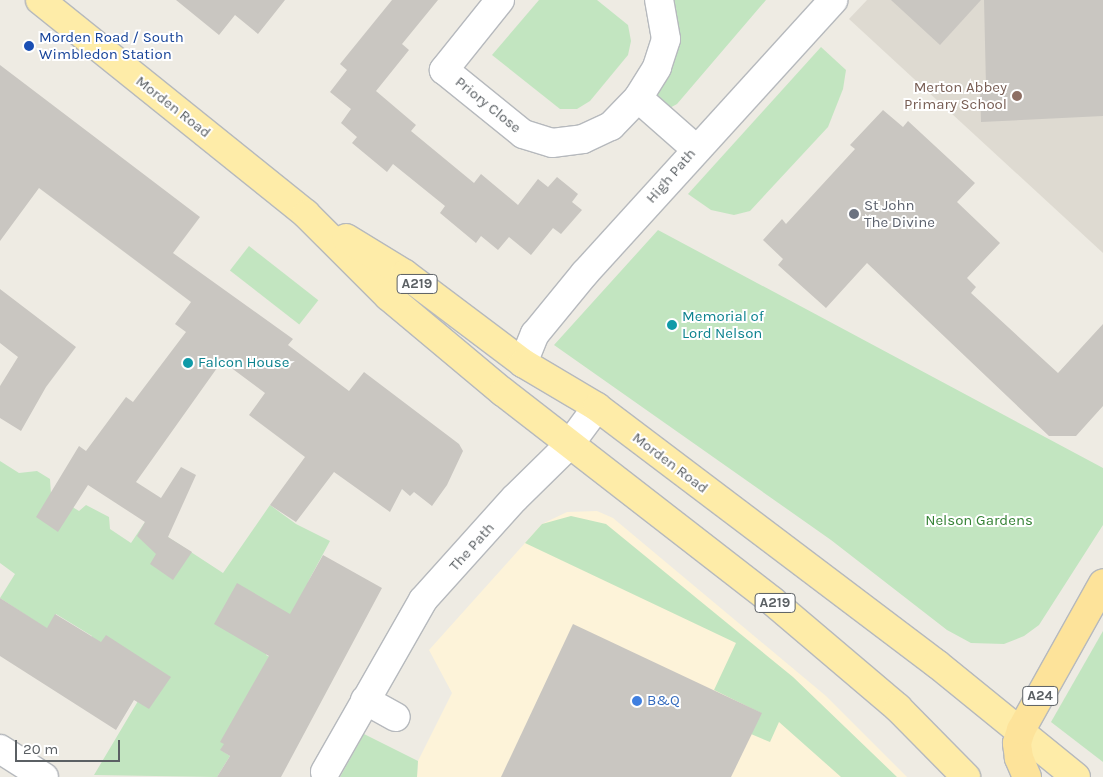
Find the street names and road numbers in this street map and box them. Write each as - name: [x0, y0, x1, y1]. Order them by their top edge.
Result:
- street label: Morden Road: [132, 72, 214, 142]
- street label: Priory Close: [451, 73, 525, 137]
- street label: High Path: [642, 145, 700, 207]
- road number: A219: [396, 272, 438, 296]
- street label: Morden Road: [629, 429, 711, 497]
- street label: The Path: [446, 519, 498, 575]
- road number: A219: [754, 592, 796, 614]
- road number: A24: [1021, 684, 1059, 708]

